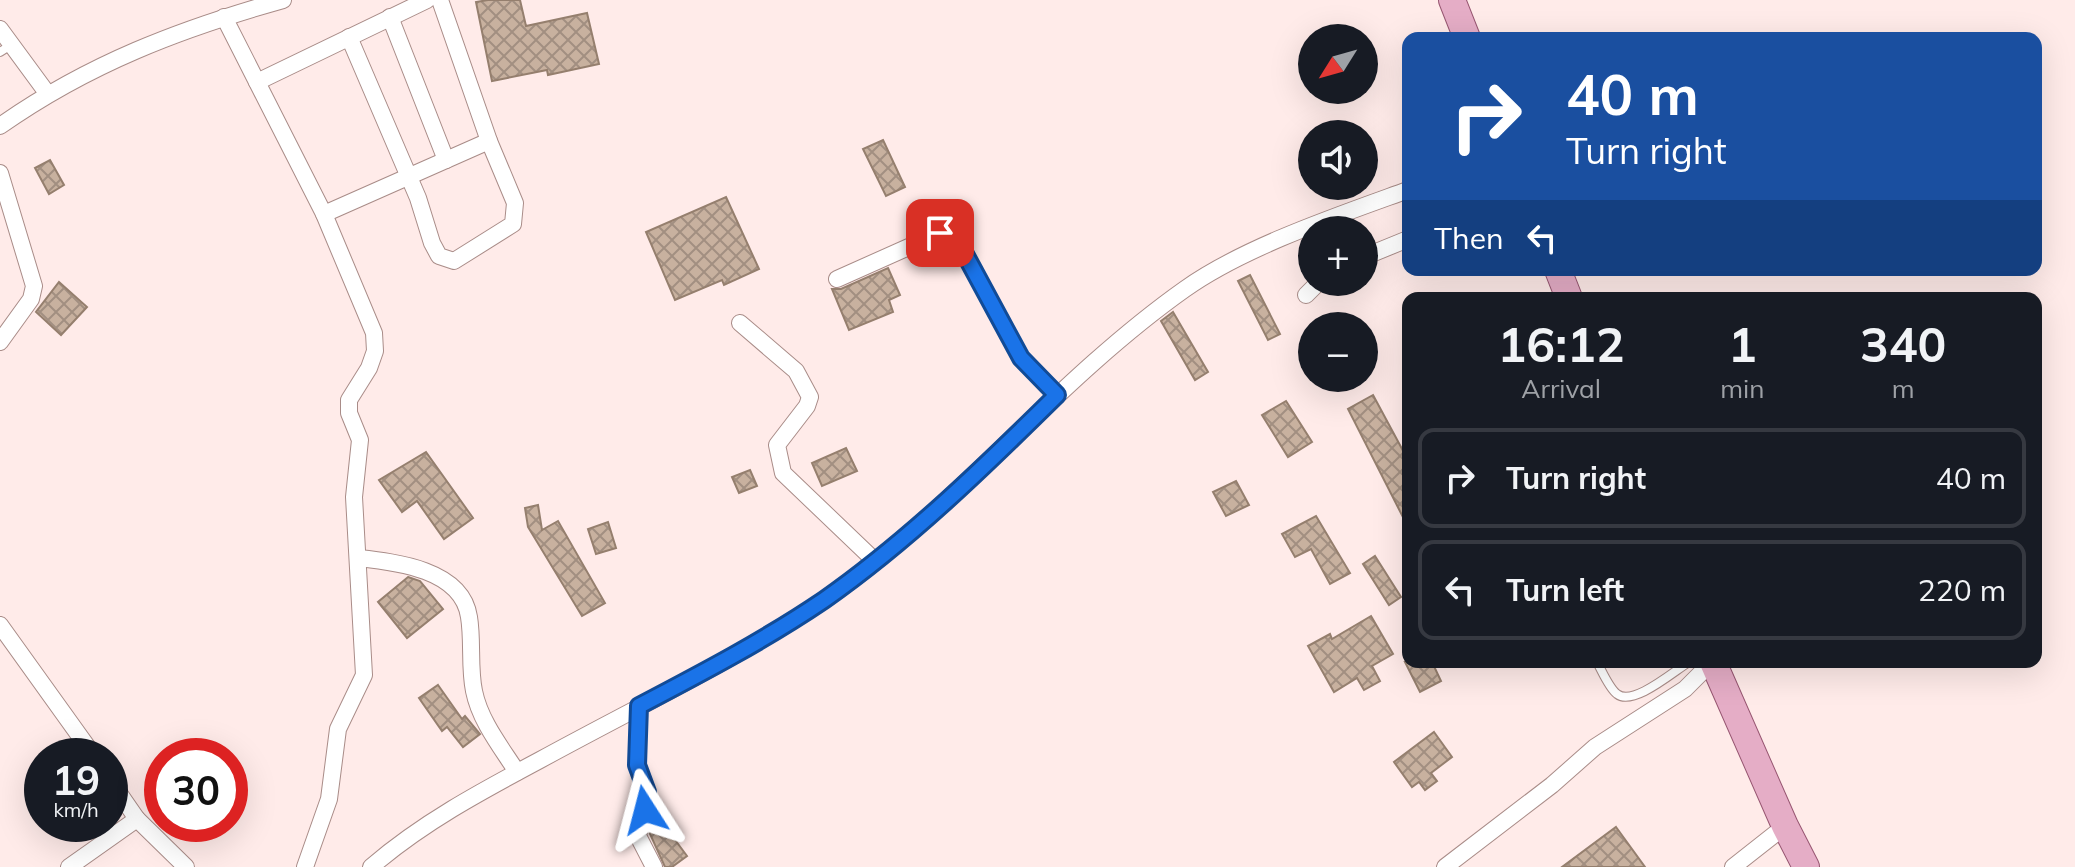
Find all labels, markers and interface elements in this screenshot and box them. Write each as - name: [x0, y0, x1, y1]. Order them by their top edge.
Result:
- north arrow: [1298, 24, 1378, 104]
- map controls: [1298, 24, 1378, 392]
- text: 40 m: [1566, 59, 1699, 129]
- icon: right: [1434, 64, 1538, 168]
- button: sound: [1298, 120, 1378, 200]
- text: Turn right: [1566, 128, 1727, 173]
- pin: [906, 199, 974, 267]
- icon: arrive: [918, 211, 962, 255]
- button: +: [1298, 216, 1378, 296]
- icon: left: [1520, 216, 1564, 260]
- text: Then: [1434, 219, 1504, 257]
- button: −: [1298, 312, 1378, 392]
- text: 16:12: [1498, 314, 1625, 374]
- text: 1: [1728, 314, 1757, 374]
- text: 340: [1860, 314, 1946, 374]
- text: Arrival: [1521, 372, 1601, 405]
- text: min: [1720, 372, 1764, 405]
- text: m: [1892, 372, 1915, 405]
- icon: right: [1438, 456, 1482, 500]
- text: Turn right: [1506, 459, 1646, 497]
- text: 40 m: [1936, 459, 2006, 497]
- icon: left: [1438, 568, 1482, 612]
- text: Turn left: [1506, 571, 1624, 609]
- text: 220 m: [1918, 571, 2006, 609]
- speed limit sign: 30: [144, 738, 248, 842]
- text: 19: [52, 755, 100, 805]
- position arrow: [603, 768, 687, 852]
- text: km/h: [53, 797, 99, 822]

